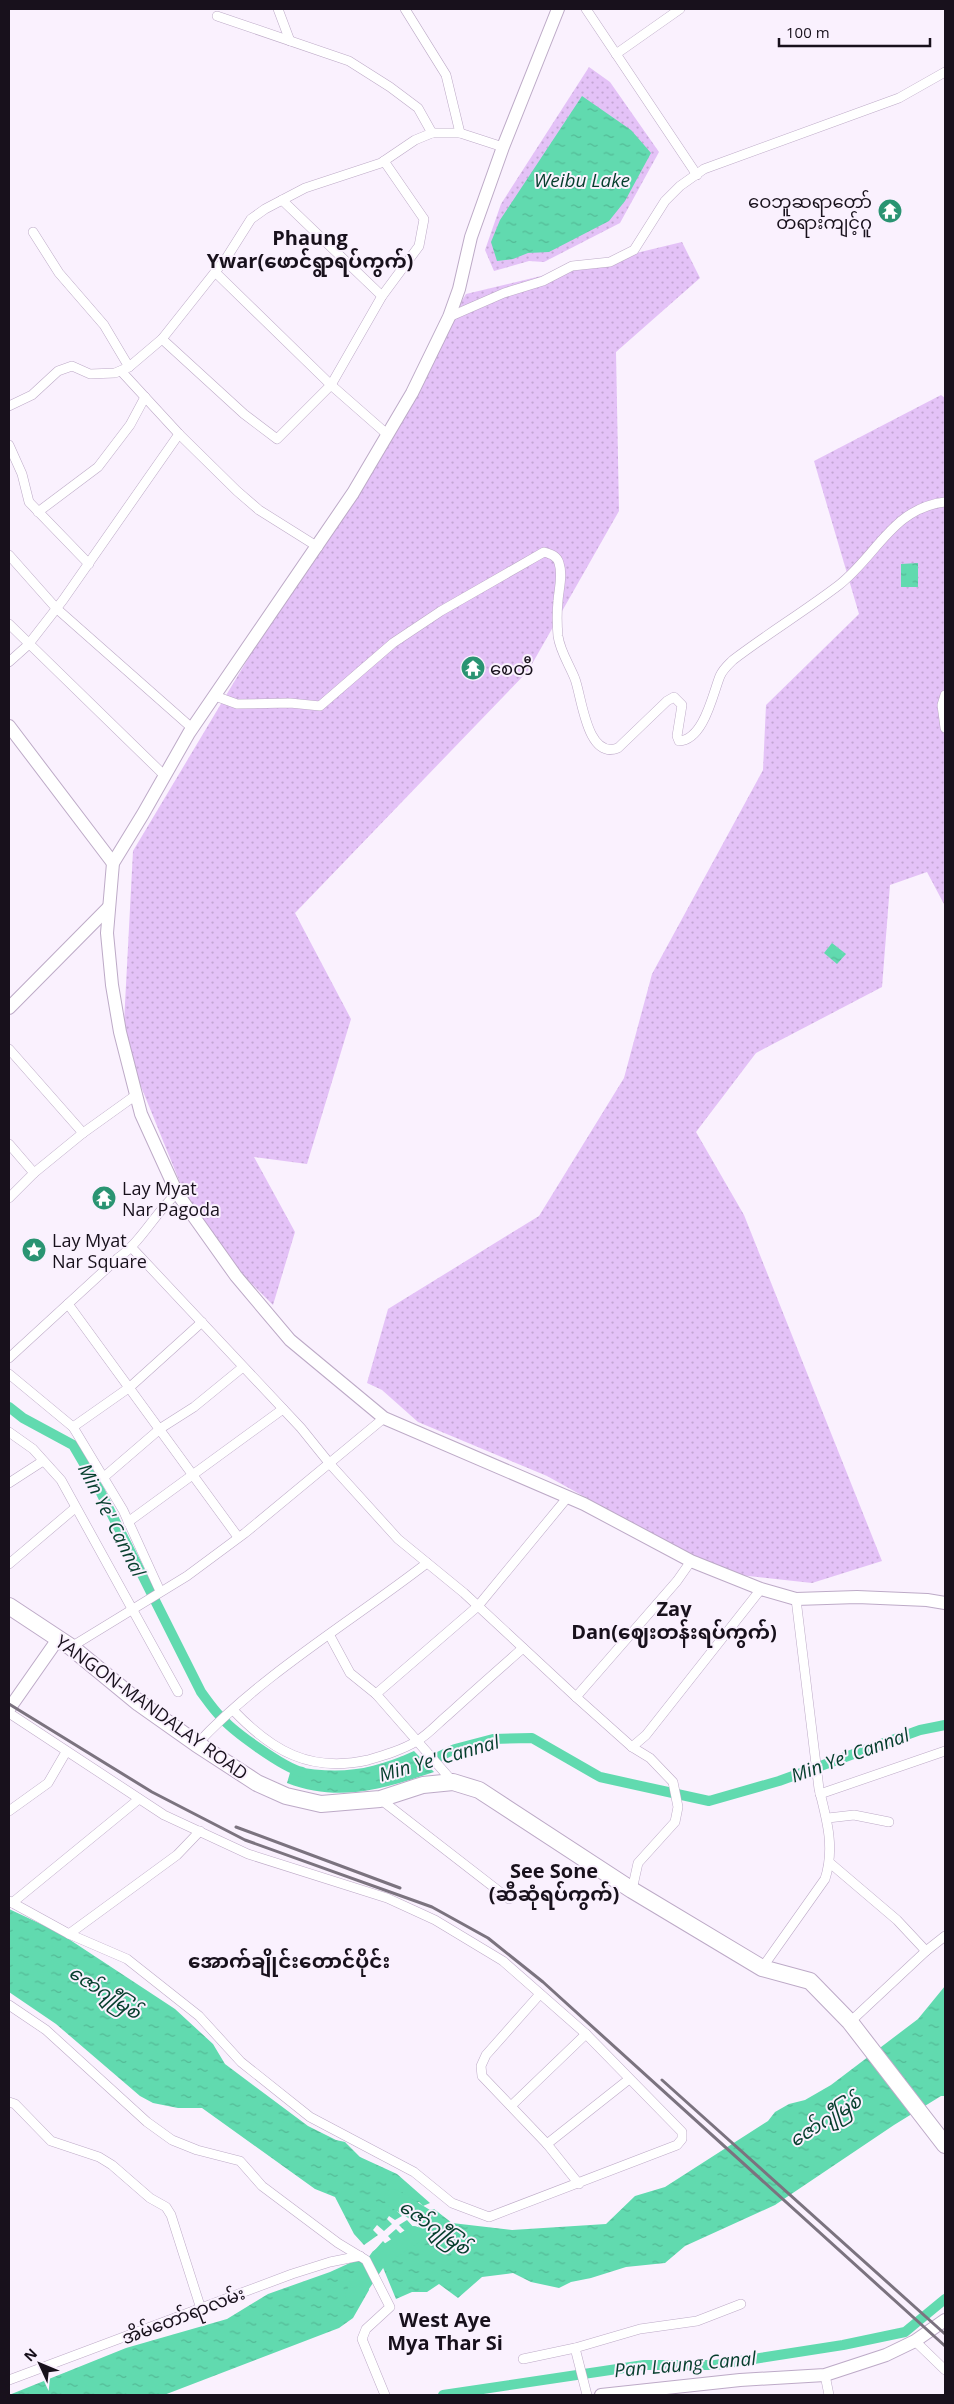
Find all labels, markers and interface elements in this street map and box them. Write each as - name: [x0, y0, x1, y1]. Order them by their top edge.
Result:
- scale bar: [779, 15, 930, 47]
- text: 100 m: [786, 22, 830, 42]
- water label: Weibu Lake: [534, 167, 630, 193]
- place label: ဝေဘူဆရာတော် တရားကျင့်ဂူ: [748, 189, 872, 238]
- temple icon: ဝေဘူဆရာတော် တရားကျင့်ဂူ: [877, 198, 903, 224]
- district label: Phaung Ywar(ဖောင်ရွာရပ်ကွက်): [207, 224, 413, 277]
- temple icon: စေတီ: [460, 655, 486, 681]
- place label: စေတီ: [490, 655, 534, 680]
- place label: Lay Myat Nar Pagoda: [122, 1176, 220, 1221]
- temple icon: Lay Myat Nar Pagoda: [91, 1185, 117, 1211]
- place label: Lay Myat Nar Square: [52, 1228, 147, 1273]
- place icon: Lay Myat Nar Square: [21, 1237, 47, 1263]
- water label: Min Ye' Cannal: [72, 1459, 152, 1582]
- district label: Zay Dan(ဈေးတန်းရပ်ကွက်): [571, 1595, 777, 1648]
- street label: YANGON-MANDALAY ROAD: [51, 1629, 253, 1785]
- water label: Min Ye' Cannal: [787, 1721, 914, 1788]
- water label: Min Ye' Cannal: [376, 1728, 503, 1788]
- district label: See Sone (ဆီဆုံရပ်ကွက်): [489, 1857, 619, 1910]
- district label: အောက်ချိုင်းတောင်ပိုင်း: [188, 1947, 390, 1978]
- water label: ဇော်ဂျီမြစ်: [62, 1959, 147, 2028]
- water label: ဇော်ဂျီမြစ်: [784, 2087, 869, 2155]
- water label: ဇော်ဂျီမြစ်: [393, 2193, 477, 2264]
- street label: အိမ်တော်ရာလမ်း: [118, 2280, 250, 2353]
- district label: West Aye Mya Thar Si: [387, 2306, 503, 2356]
- north arrow: [15, 2339, 65, 2389]
- text: N: [19, 2344, 41, 2365]
- water label: Pan Laung Canal: [613, 2345, 758, 2383]

